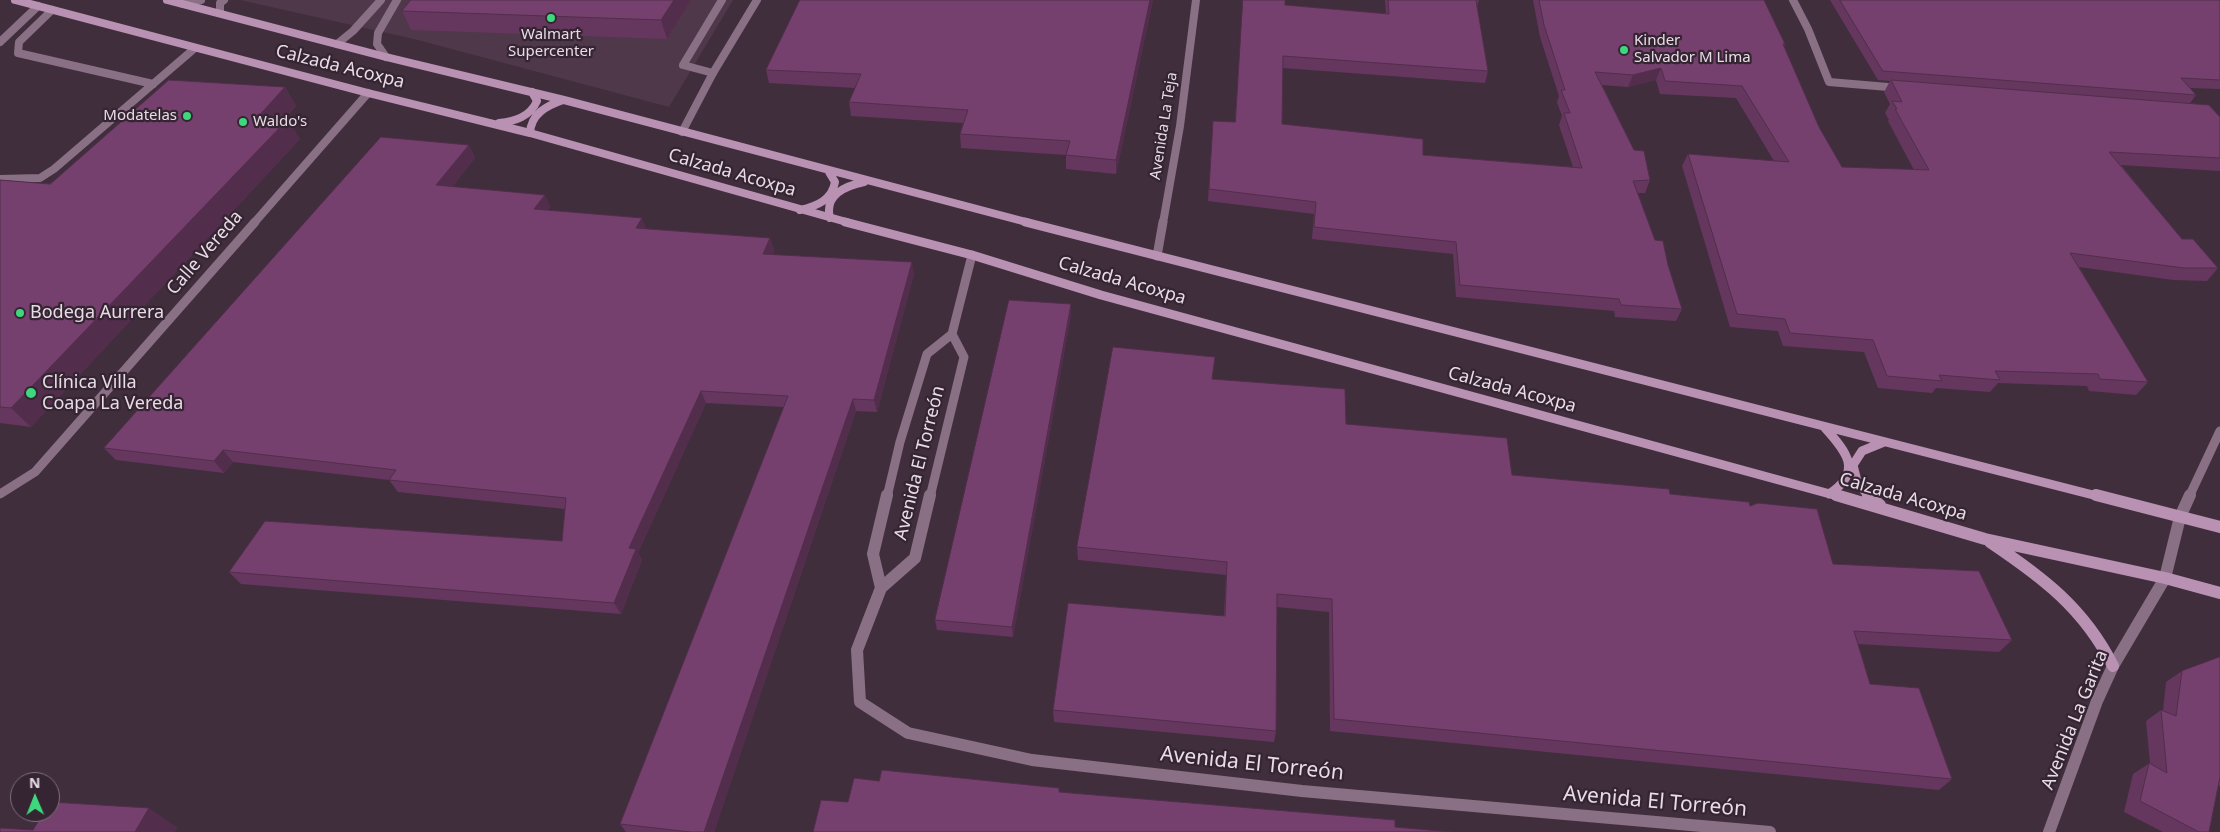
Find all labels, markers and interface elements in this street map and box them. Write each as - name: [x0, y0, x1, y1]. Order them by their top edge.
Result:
- marker: Walmart Supercenter: [545, 12, 557, 24]
- place label: Walmart Supercenter: [508, 26, 594, 61]
- place label: Kinder Salvador M Lima: [1634, 32, 1751, 67]
- street label: Calzada Acoxpa: [273, 41, 407, 93]
- marker: Kinder Salvador M Lima: [1618, 44, 1630, 56]
- street label: Avenida La Teja: [1147, 71, 1181, 181]
- place label: Modatelas: [103, 107, 177, 125]
- marker: Modatelas: [181, 110, 193, 122]
- place label: Waldo's: [253, 113, 307, 131]
- marker: Waldo's: [237, 116, 249, 128]
- street label: Calzada Acoxpa: [666, 144, 798, 202]
- street label: Calle Vereda: [163, 206, 247, 300]
- street label: Calzada Acoxpa: [1056, 252, 1188, 310]
- place label: Bodega Aurrera: [30, 302, 164, 324]
- marker: Bodega Aurrera: [14, 307, 26, 319]
- street label: Calzada Acoxpa: [1446, 363, 1578, 417]
- place label: Clínica Villa Coapa La Vereda: [42, 372, 183, 414]
- street label: Avenida El Torreón: [890, 384, 950, 542]
- marker: Clínica Villa Coapa La Vereda: [24, 386, 38, 400]
- street label: Calzada Acoxpa: [1837, 468, 1969, 526]
- street label: Avenida La Garita: [2037, 647, 2113, 793]
- street label: Avenida El Torreón: [1159, 742, 1345, 786]
- north arrow: [10, 772, 60, 822]
- text: N: [29, 773, 41, 792]
- street label: Avenida El Torreón: [1562, 781, 1748, 823]

